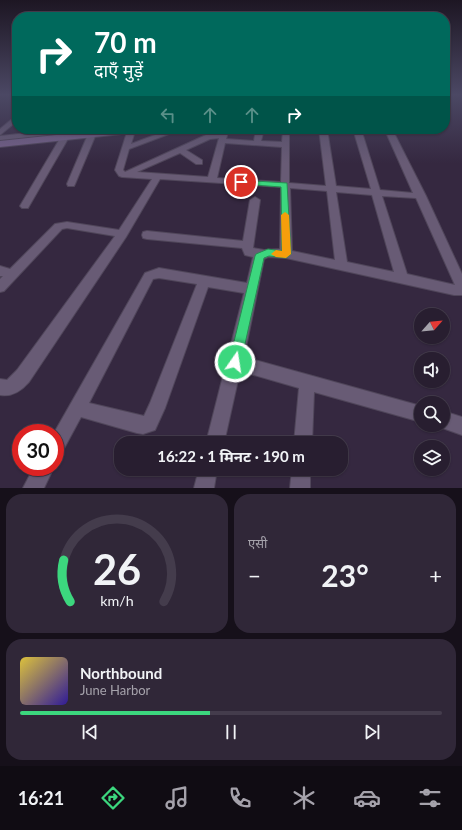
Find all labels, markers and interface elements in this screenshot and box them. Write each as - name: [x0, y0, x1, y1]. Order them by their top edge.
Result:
- text: 70 m: [94, 25, 157, 59]
- icon: right: [28, 28, 80, 80]
- text: दाएँ मुड़ें: [94, 59, 143, 81]
- icon: left: [157, 104, 179, 126]
- icon: ahead: [199, 104, 221, 126]
- icon: ahead: [241, 104, 263, 126]
- icon: right: [283, 104, 305, 126]
- pin: [224, 165, 258, 199]
- icon: arrive: [230, 171, 252, 193]
- north arrow: [414, 308, 450, 344]
- map controls: [414, 308, 450, 476]
- position arrow: [214, 341, 256, 383]
- button: sound: [414, 352, 450, 388]
- button: search: [414, 396, 450, 432]
- speed limit sign: 30: [12, 424, 64, 476]
- button: layers: [414, 440, 450, 476]
- text: 16:22 · 1 मिनट · 190 m: [157, 447, 305, 465]
- text: एसी: [248, 535, 267, 551]
- text: 26: [93, 543, 141, 593]
- text: 23°: [321, 557, 369, 593]
- text: −: [248, 562, 261, 589]
- text: +: [429, 562, 442, 589]
- text: km/h: [100, 591, 134, 608]
- text: Northbound: [80, 664, 162, 682]
- text: June Harbor: [80, 682, 150, 698]
- icon: previous: [79, 721, 101, 743]
- icon: pause: [220, 721, 242, 743]
- icon: next: [361, 721, 383, 743]
- icon: directions: [99, 784, 127, 812]
- icon: music: [163, 784, 191, 812]
- icon: phone: [226, 784, 254, 812]
- icon: climate: [290, 784, 318, 812]
- icon: car: [353, 784, 381, 812]
- icon: filters: [416, 784, 444, 812]
- text: 16:21: [18, 787, 64, 809]

